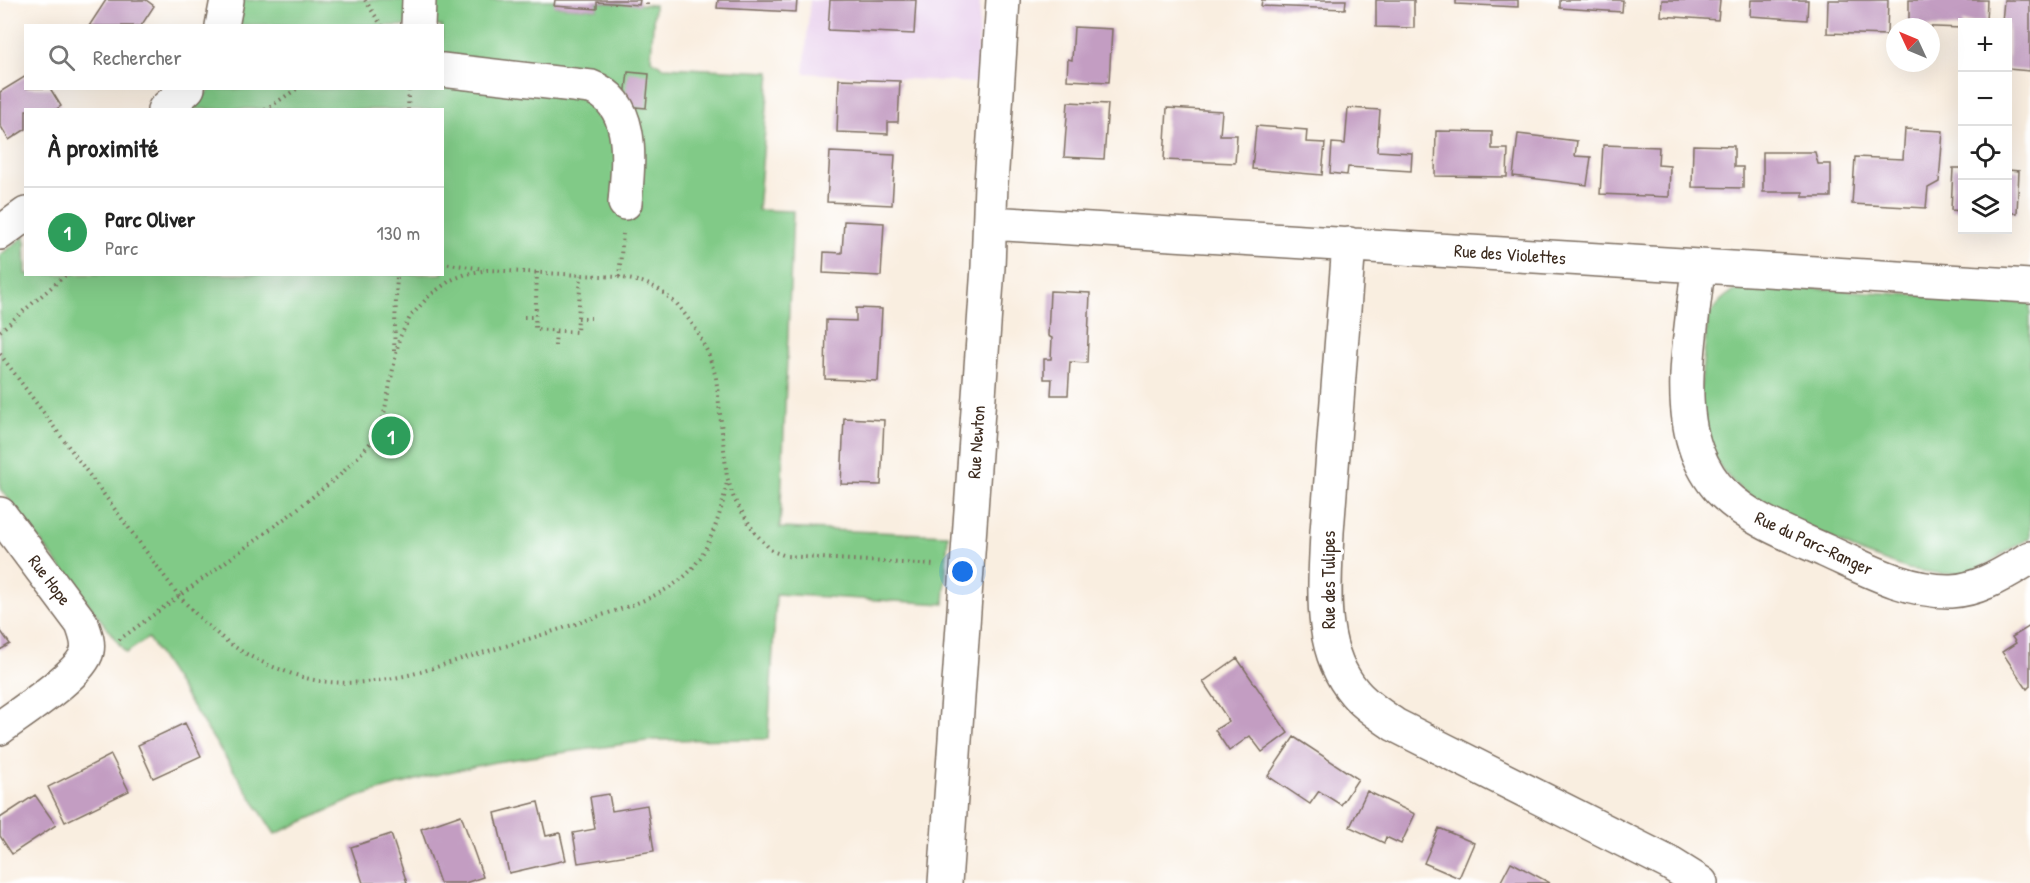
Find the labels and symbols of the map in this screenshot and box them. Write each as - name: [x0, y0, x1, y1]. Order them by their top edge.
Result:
- north arrow: [1886, 18, 1940, 72]
- street label: Rue des Violettes: [1453, 238, 1567, 270]
- street label: Rue Newton: [961, 405, 991, 479]
- pin: 1: [372, 414, 410, 458]
- street label: Rue du Parc-Ranger: [1751, 505, 1877, 581]
- street label: Rue des Tulipes: [1316, 531, 1341, 629]
- street label: Rue Hope: [23, 550, 77, 610]
- your location: [948, 557, 977, 586]

